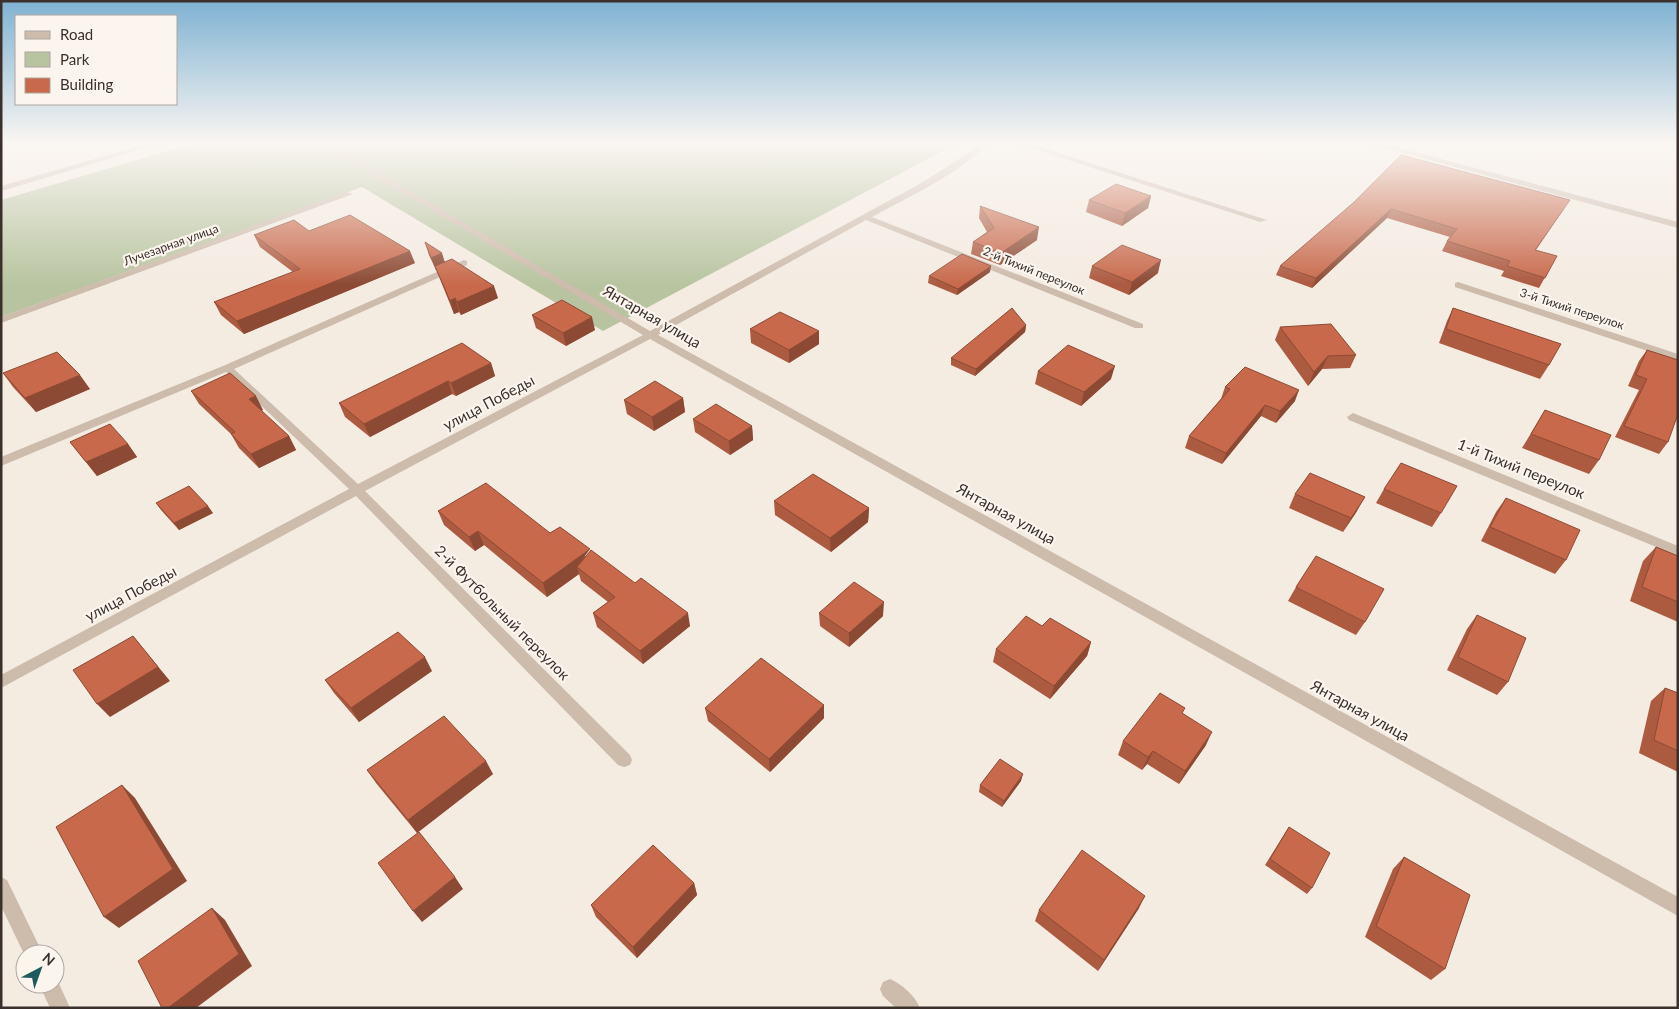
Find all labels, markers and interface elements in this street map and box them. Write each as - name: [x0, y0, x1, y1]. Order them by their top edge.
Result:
- legend: [15, 15, 178, 105]
- text: Road: [60, 25, 93, 43]
- text: Park: [60, 50, 90, 68]
- text: Building: [60, 75, 113, 93]
- street label: Лучезарная улица: [120, 220, 220, 269]
- street label: 2-й Тихий переулок: [981, 243, 1088, 298]
- street label: Янтарная улица: [600, 280, 705, 351]
- street label: 3-й Тихий переулок: [1518, 285, 1627, 333]
- street label: улица Победы: [440, 370, 537, 434]
- street label: 1-й Тихий переулок: [1455, 434, 1588, 502]
- street label: Янтарная улица: [953, 478, 1059, 548]
- street label: 2-й Футбольный переулок: [432, 541, 574, 684]
- street label: улица Победы: [82, 561, 179, 625]
- street label: Янтарная улица: [1307, 675, 1413, 745]
- north arrow: [15, 944, 65, 994]
- text: N: [39, 949, 59, 969]

